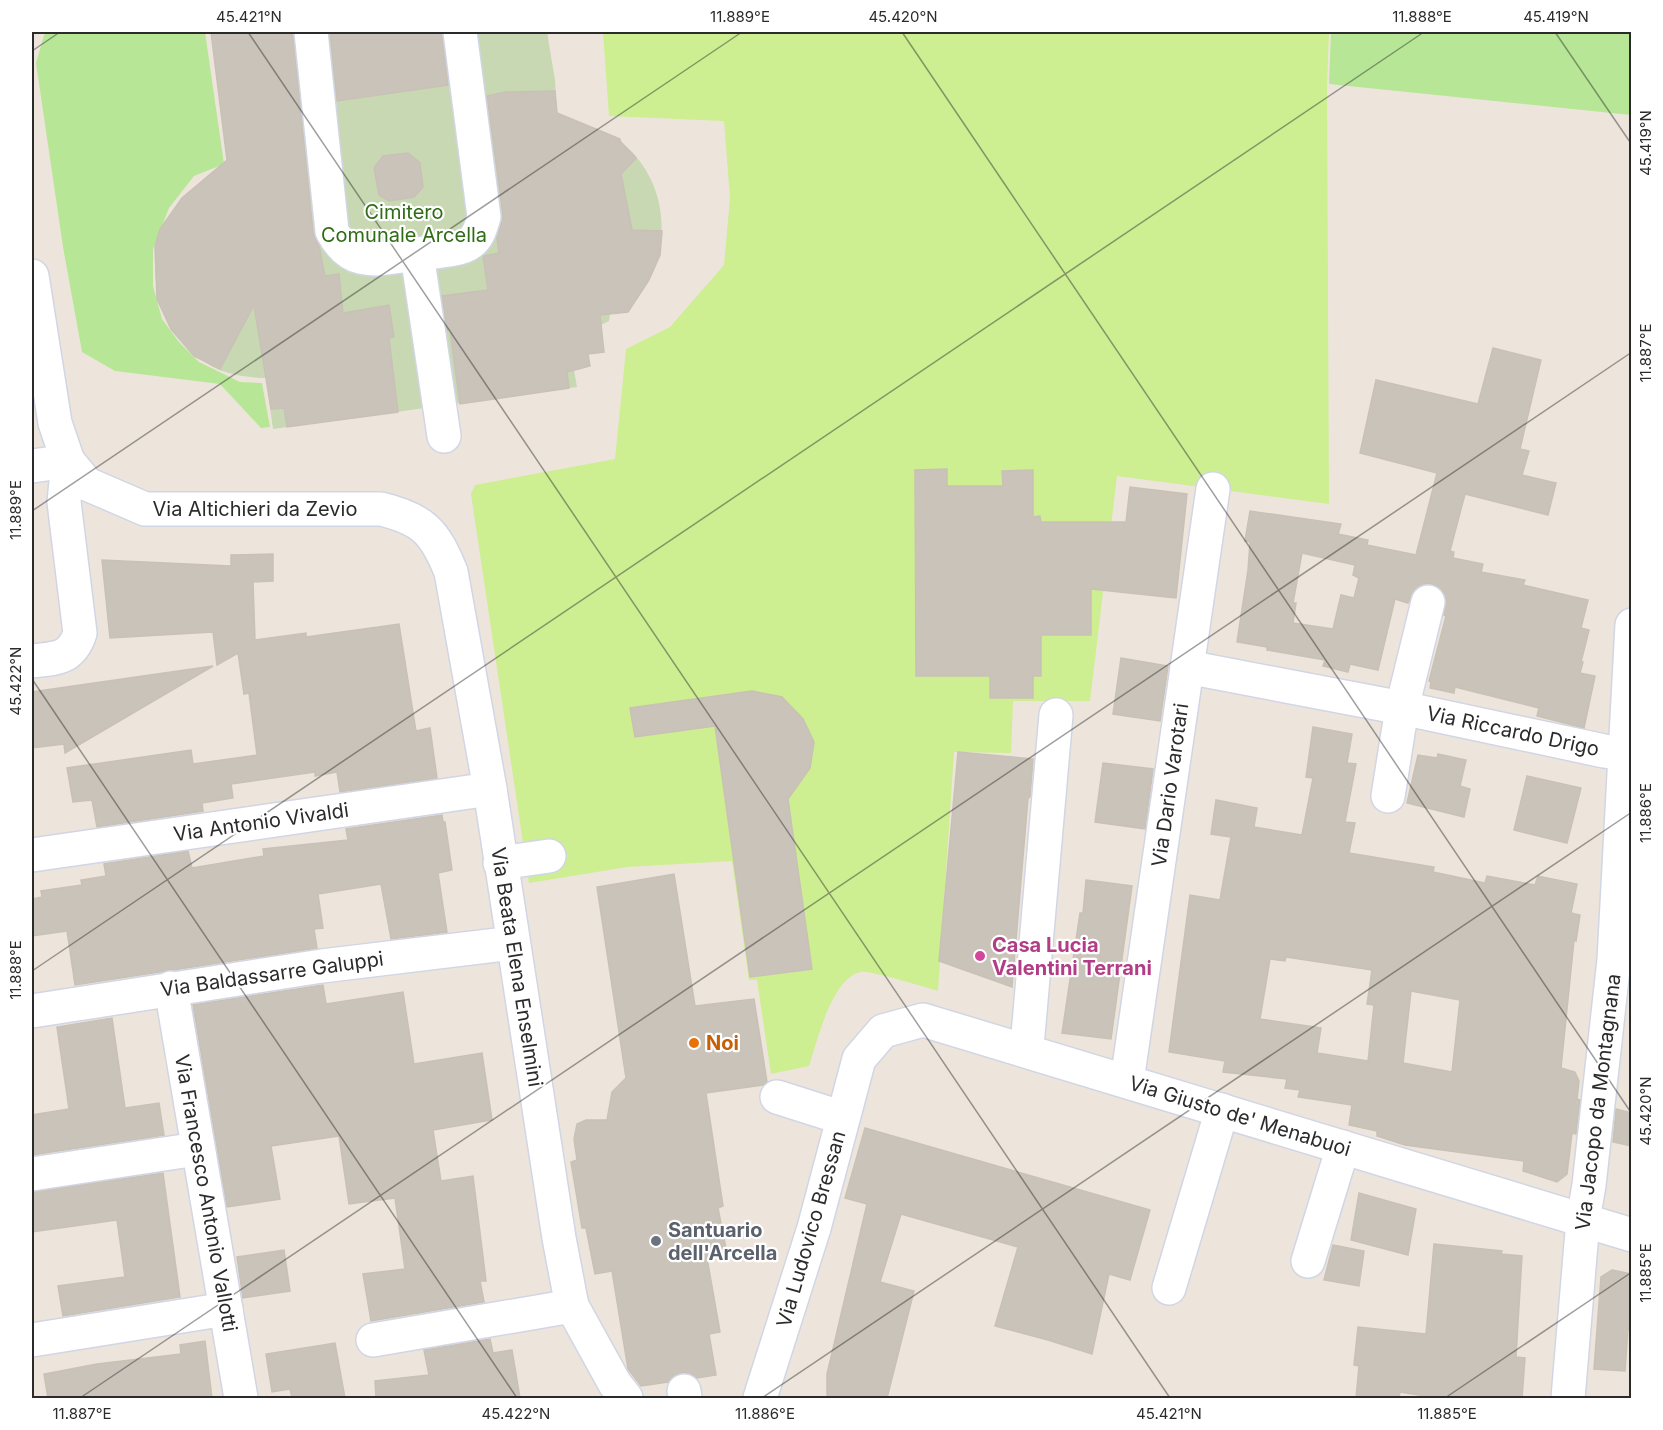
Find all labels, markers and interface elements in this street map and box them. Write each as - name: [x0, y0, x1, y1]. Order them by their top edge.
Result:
- text: 45.421°N: [216, 7, 282, 26]
- text: 11.889°E: [710, 7, 770, 26]
- text: 45.420°N: [868, 7, 938, 26]
- text: 11.888°E: [1392, 7, 1452, 26]
- text: 45.419°N: [1523, 7, 1589, 26]
- text: 45.419°N: [1636, 110, 1655, 176]
- park label: Cimitero Comunale Arcella: [321, 200, 487, 247]
- text: 11.887°E: [1636, 323, 1655, 383]
- text: 11.889°E: [6, 480, 25, 540]
- street label: Via Altichieri da Zevio: [153, 497, 357, 521]
- text: 45.422°N: [6, 647, 25, 715]
- street label: Via Riccardo Drigo: [1424, 701, 1602, 761]
- street label: Via Dario Varotari: [1147, 702, 1193, 868]
- text: 11.886°E: [1636, 783, 1655, 843]
- street label: Via Antonio Vivaldi: [172, 798, 350, 846]
- street label: Via Beata Elena Enselmini: [486, 845, 548, 1089]
- place label: Casa Lucia Valentini Terrani: [992, 933, 1152, 980]
- text: 11.888°E: [6, 940, 25, 1000]
- street label: Via Baldassarre Galuppi: [159, 946, 385, 1002]
- marker: Casa Lucia Valentini Terrani: [973, 949, 987, 963]
- street label: Via Jacopo da Montagnana: [1570, 972, 1626, 1232]
- place label: Noi: [706, 1031, 739, 1055]
- marker: Noi: [687, 1036, 701, 1050]
- street label: Via Francesco Antonio Vallotti: [170, 1052, 242, 1334]
- street label: Via Giusto de' Menabuoi: [1126, 1071, 1354, 1161]
- text: 45.420°N: [1636, 1076, 1655, 1146]
- street label: Via Ludovico Bressan: [771, 1128, 851, 1330]
- place label: Santuario dell'Arcella: [668, 1218, 777, 1265]
- marker: Santuario dell'Arcella: [649, 1234, 663, 1248]
- text: 11.885°E: [1636, 1243, 1655, 1303]
- text: 11.887°E: [52, 1404, 112, 1423]
- text: 45.422°N: [482, 1404, 550, 1423]
- text: 11.886°E: [735, 1404, 795, 1423]
- text: 45.421°N: [1136, 1404, 1202, 1423]
- text: 11.885°E: [1417, 1404, 1477, 1423]

